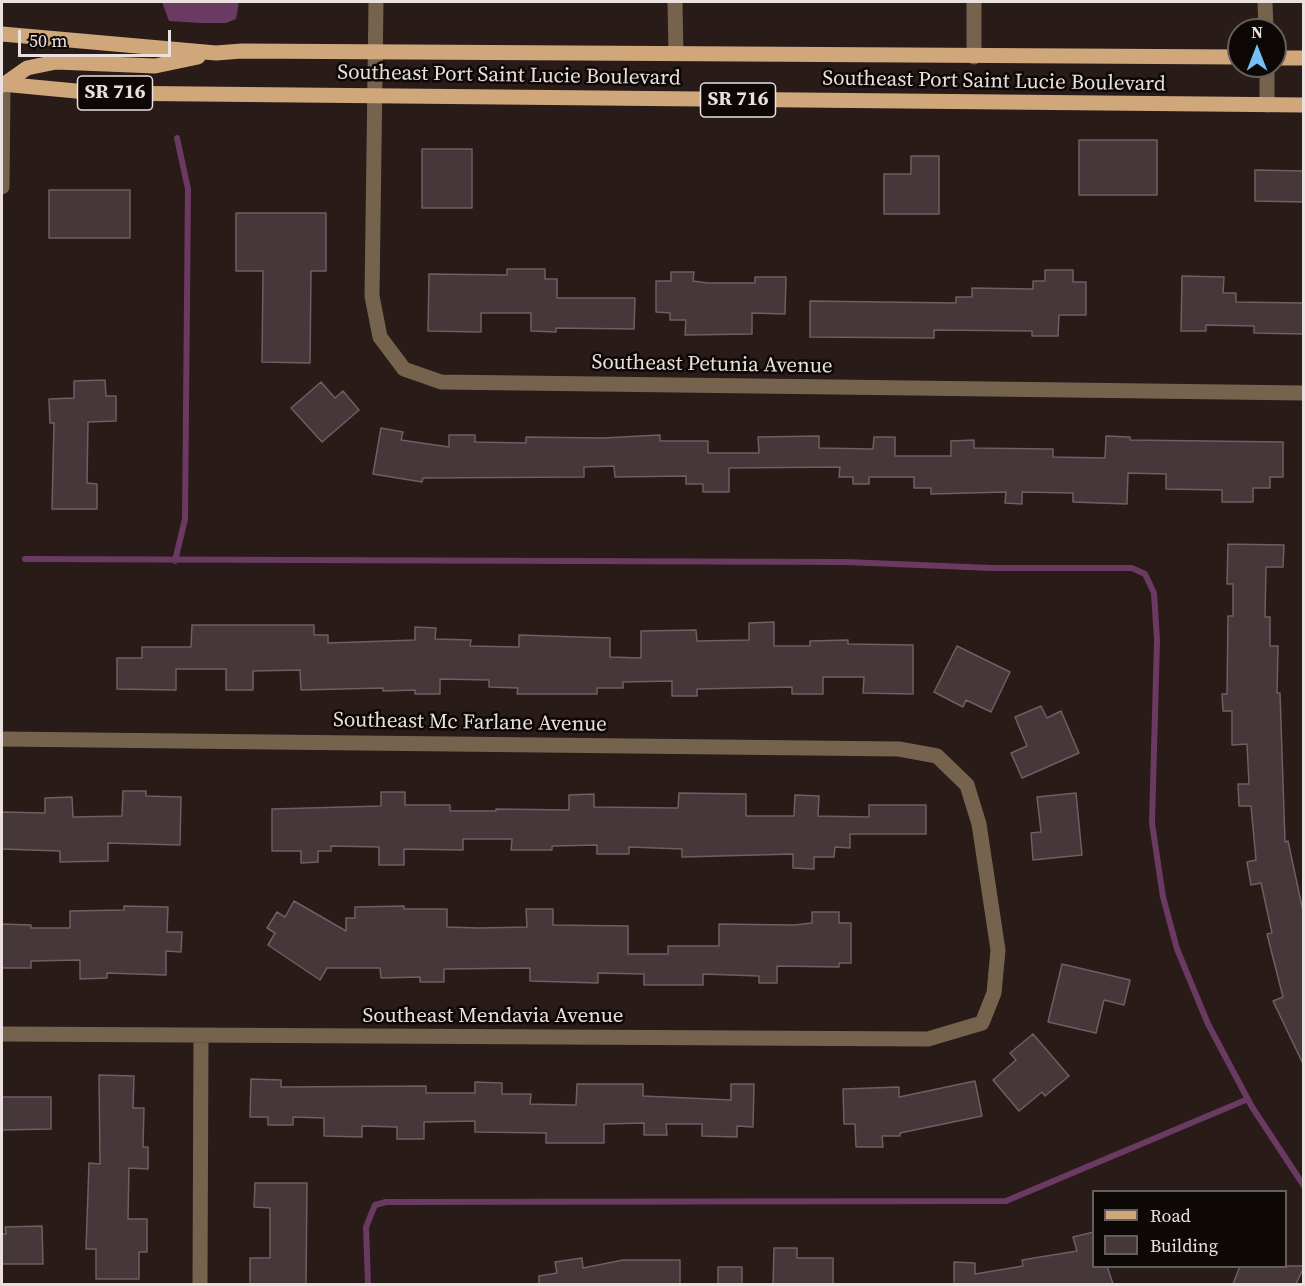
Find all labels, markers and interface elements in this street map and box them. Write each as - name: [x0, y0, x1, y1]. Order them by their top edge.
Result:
- scale bar: [21, 18, 174, 56]
- north arrow: [1227, 18, 1287, 78]
- text: N: [1251, 21, 1263, 43]
- text: 50 m: [29, 28, 67, 53]
- street label: Southeast Port Saint Lucie Boulevard: [337, 60, 681, 92]
- street label: Southeast Port Saint Lucie Boulevard: [822, 66, 1166, 98]
- road number: SR 716: [78, 76, 152, 110]
- road number: SR 716: [700, 83, 776, 117]
- street label: Southeast Petunia Avenue: [591, 350, 833, 380]
- street label: Southeast Mc Farlane Avenue: [333, 708, 607, 738]
- street label: Southeast Mendavia Avenue: [362, 1004, 624, 1030]
- legend: [1092, 1190, 1287, 1268]
- text: Road: [1150, 1203, 1191, 1228]
- text: Building: [1150, 1233, 1218, 1258]

